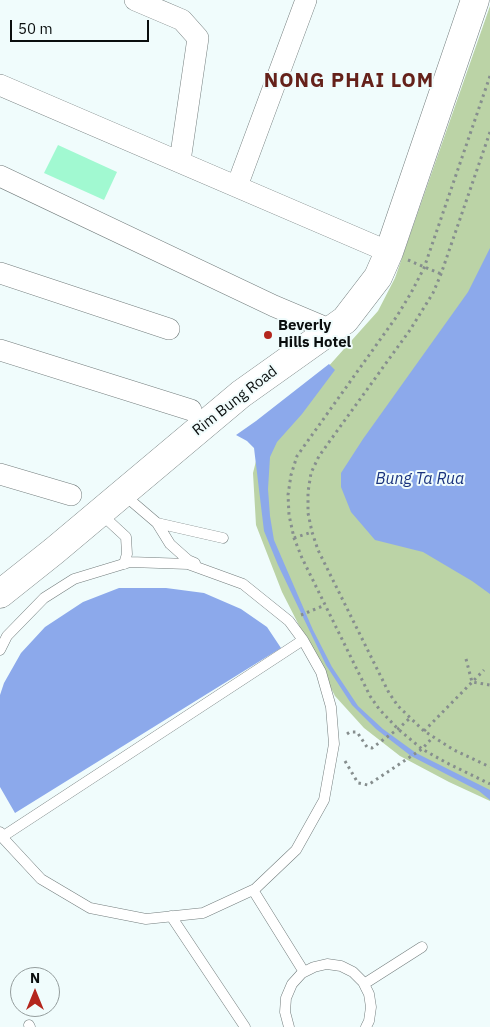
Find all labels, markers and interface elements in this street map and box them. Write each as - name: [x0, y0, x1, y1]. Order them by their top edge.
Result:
- scale bar: [12, 10, 151, 42]
- text: 50 m: [18, 19, 53, 38]
- district label: NONG PHAI LOM: [262, 69, 436, 93]
- place label: Beverly Hills Hotel: [278, 317, 351, 352]
- marker: Beverly Hills Hotel: [262, 329, 274, 341]
- street label: Rim Bung Road: [189, 362, 281, 440]
- water label: Bung Ta Rua: [376, 469, 464, 489]
- north arrow: [10, 967, 60, 1017]
- text: N: [30, 969, 40, 987]

